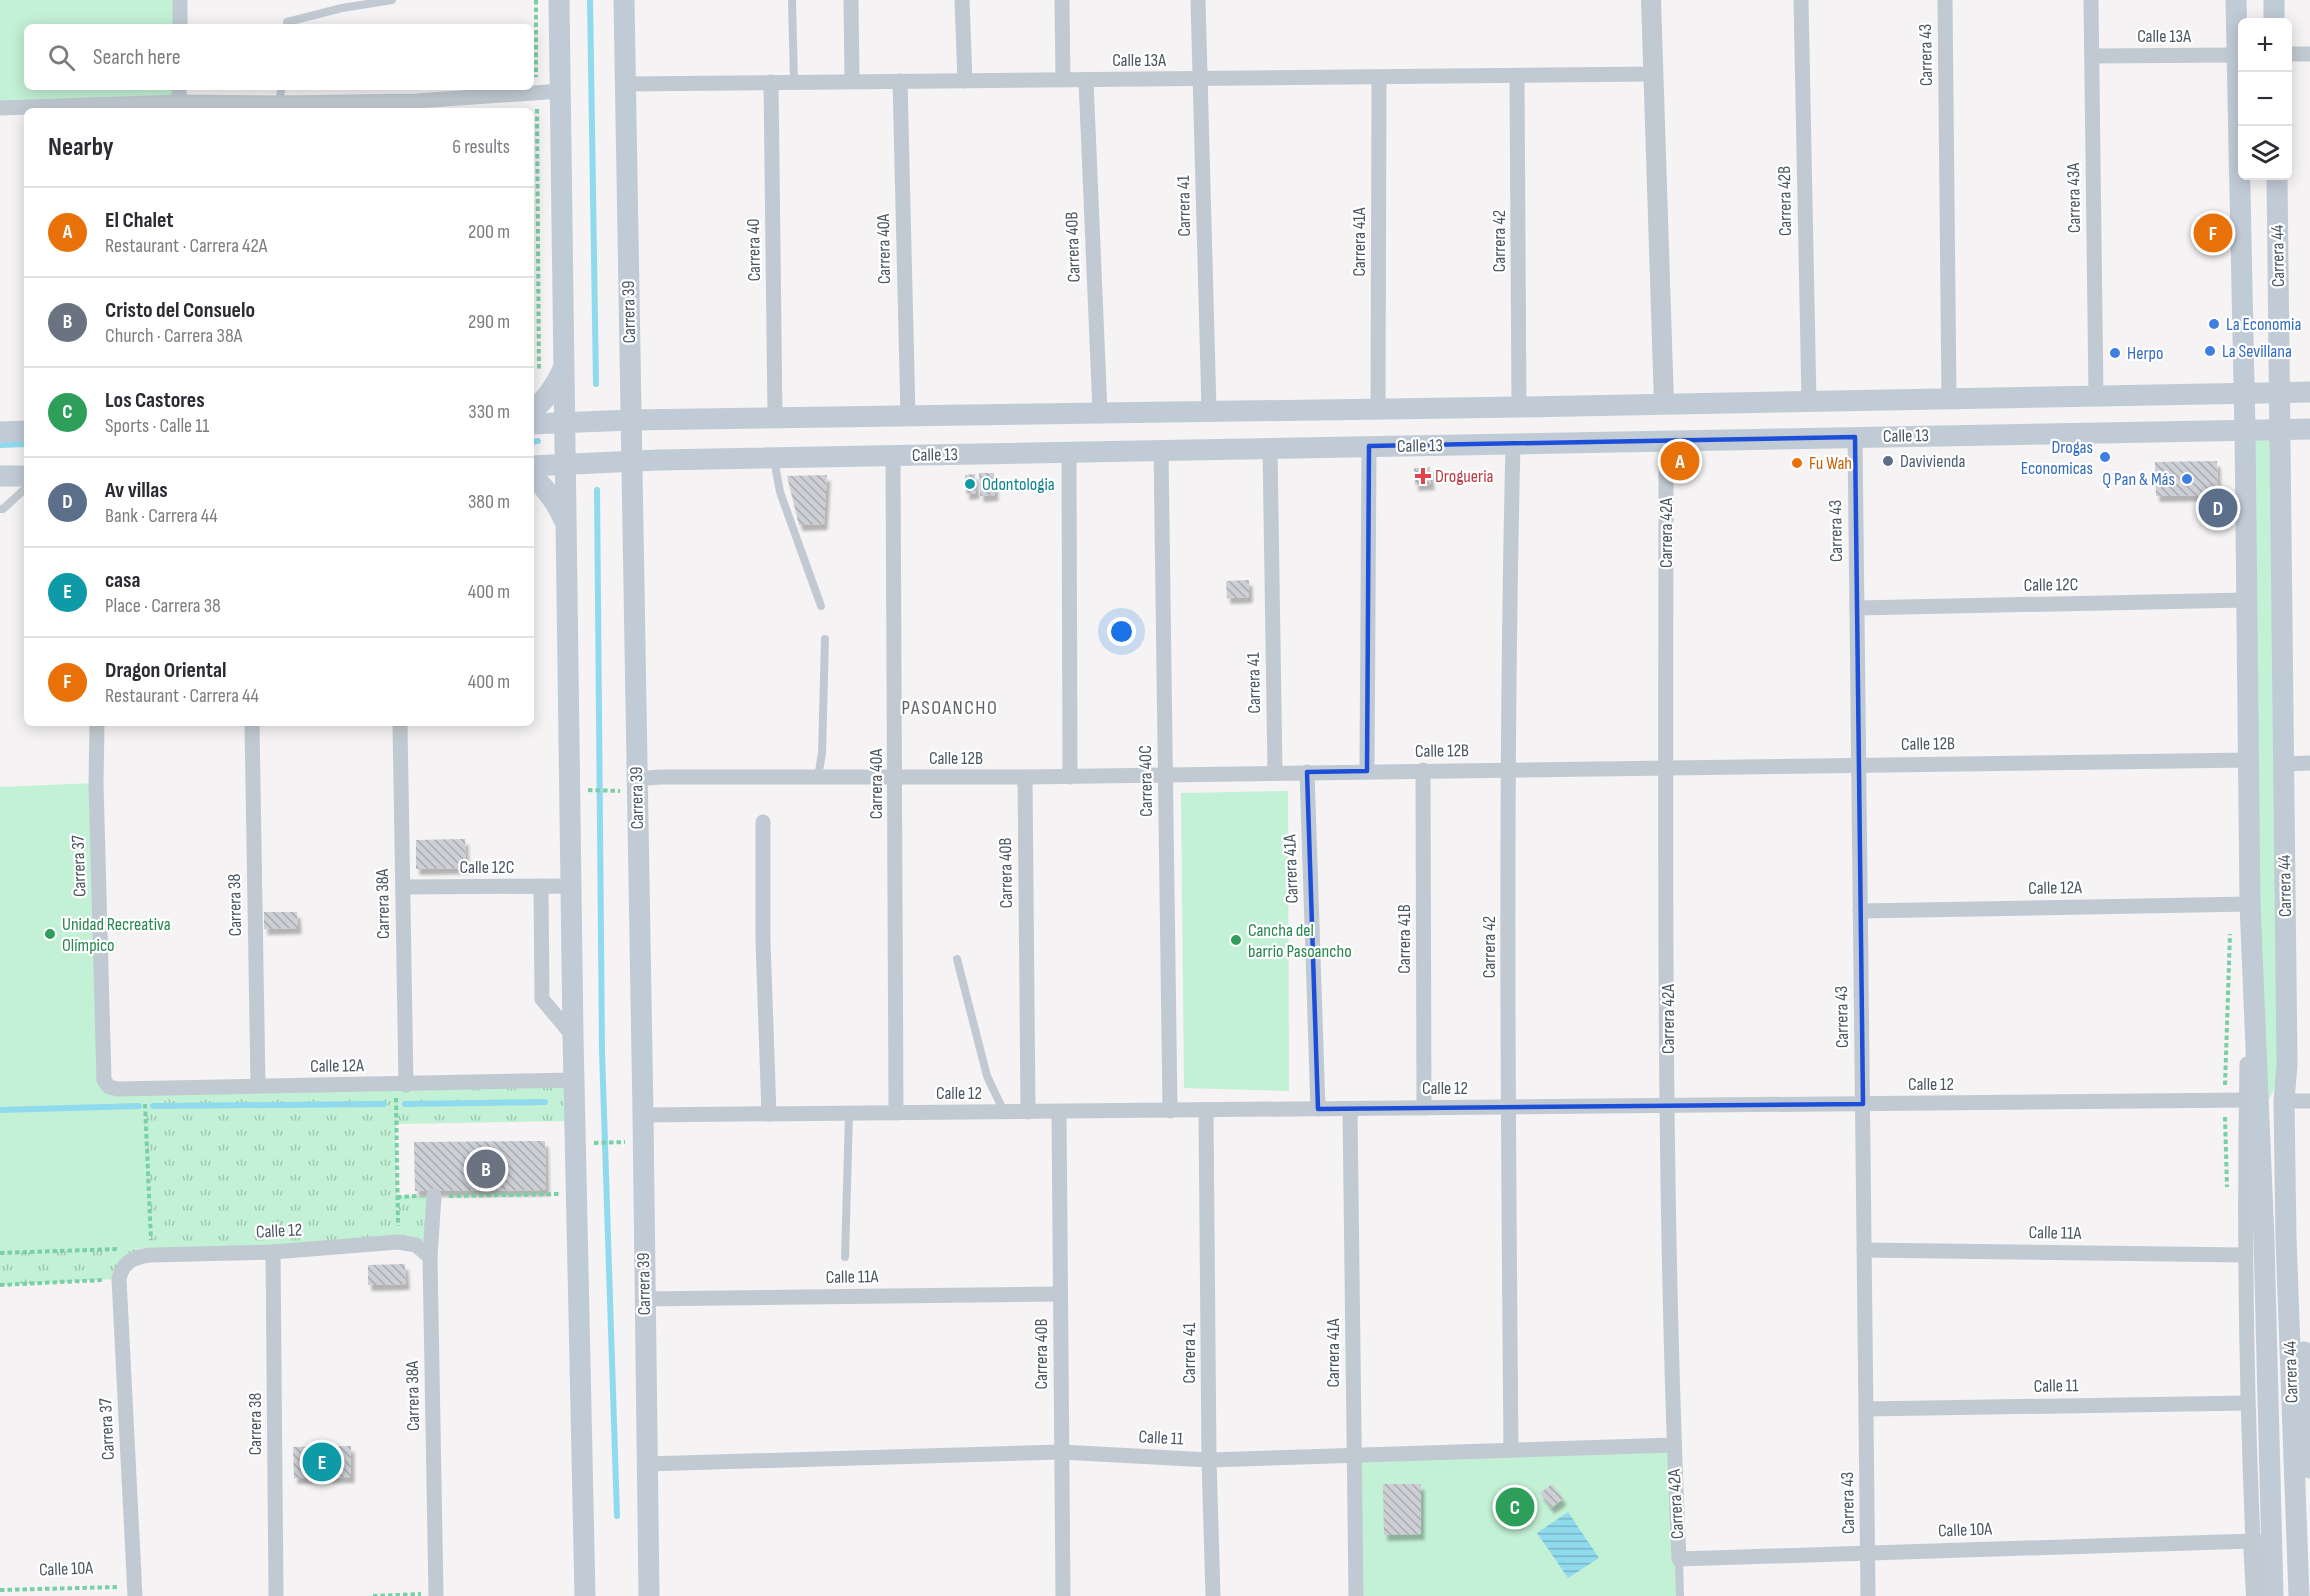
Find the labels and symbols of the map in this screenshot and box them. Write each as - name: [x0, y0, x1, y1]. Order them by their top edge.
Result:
- street label: Carrera 43: [1915, 24, 1937, 86]
- street label: Calle 13A: [2137, 26, 2191, 47]
- street label: Calle 13A: [1112, 50, 1166, 71]
- street label: Carrera 43A: [2063, 162, 2085, 233]
- street label: Carrera 42B: [1774, 166, 1796, 236]
- street label: Carrera 41: [1173, 175, 1195, 237]
- street label: Carrera 41A: [1349, 207, 1370, 277]
- street label: Carrera 42: [1489, 210, 1510, 272]
- pin: F: [2194, 210, 2232, 256]
- street label: Carrera 40B: [1061, 211, 1085, 283]
- street label: Carrera 40A: [873, 213, 895, 284]
- street label: Carrera 40: [743, 218, 765, 282]
- street label: Carrera 44: [2267, 224, 2289, 287]
- street label: Carrera 39: [618, 280, 640, 344]
- place label: La Economia: [2226, 314, 2301, 335]
- marker: La Economia: [2207, 317, 2221, 331]
- place label: La Sevillana: [2222, 341, 2292, 362]
- place label: Herpo: [2127, 343, 2163, 364]
- marker: La Sevillana: [2203, 344, 2217, 358]
- marker: Herpo: [2108, 346, 2122, 360]
- street label: Calle 13: [1883, 425, 1929, 447]
- street label: Calle 13: [1397, 435, 1443, 457]
- place label: Drogas Economicas: [2021, 437, 2093, 479]
- pin: A: [1660, 438, 1700, 484]
- street label: Calle 13: [912, 444, 958, 466]
- marker: Drogas Economicas: [2098, 450, 2112, 464]
- place label: Davivienda: [1900, 451, 1966, 472]
- place label: Fu Wah: [1809, 453, 1852, 474]
- marker: Davivienda: [1881, 454, 1895, 468]
- marker: Fu Wah: [1790, 456, 1804, 470]
- place label: Drogueria: [1435, 466, 1494, 487]
- marker: Drogueria: [1416, 469, 1430, 483]
- place label: Q Pan & Más: [2102, 469, 2175, 490]
- marker: Q Pan & Más: [2180, 472, 2194, 486]
- place label: Odontologia: [982, 474, 1055, 495]
- marker: Odontologia: [963, 477, 977, 491]
- pin: D: [2198, 486, 2238, 530]
- street label: Carrera 42A: [1656, 498, 1677, 568]
- street label: Carrera 43: [1825, 500, 1847, 562]
- street label: Calle 12C: [2023, 574, 2079, 596]
- your location: [1107, 617, 1136, 646]
- street label: Carrera 41: [1243, 652, 1265, 714]
- district label: PASOANCHO: [902, 696, 998, 720]
- street label: Calle 12B: [1901, 733, 1955, 755]
- street label: Calle 12B: [1415, 740, 1469, 762]
- street label: Carrera 40C: [1135, 745, 1157, 817]
- street label: Carrera 40A: [866, 748, 887, 819]
- street label: Calle 12B: [929, 748, 983, 769]
- street label: Carrera 39: [626, 766, 648, 830]
- street label: Carrera 37: [67, 834, 91, 897]
- street label: Carrera 41A: [1279, 834, 1303, 904]
- street label: Carrera 40B: [995, 837, 1017, 909]
- street label: Carrera 44: [2274, 854, 2296, 917]
- street label: Calle 12C: [460, 857, 514, 878]
- street label: Carrera 38A: [372, 868, 394, 939]
- street label: Carrera 38: [224, 873, 246, 937]
- street label: Calle 12A: [2028, 877, 2082, 899]
- street label: Carrera 41B: [1394, 904, 1415, 974]
- place label: Unidad Recreativa Olímpico: [62, 914, 171, 956]
- street label: Carrera 42: [1479, 916, 1500, 978]
- place label: Cancha del barrio Pasoancho: [1248, 920, 1352, 962]
- marker: Unidad Recreativa Olímpico: [43, 927, 57, 941]
- marker: Cancha del barrio Pasoancho: [1229, 933, 1243, 947]
- street label: Carrera 42A: [1658, 984, 1679, 1054]
- street label: Carrera 43: [1831, 986, 1853, 1048]
- street label: Calle 12A: [310, 1055, 364, 1077]
- street label: Calle 12: [1908, 1074, 1954, 1095]
- street label: Calle 12: [1422, 1078, 1468, 1099]
- street label: Calle 12: [936, 1083, 982, 1104]
- pin: B: [466, 1146, 506, 1192]
- street label: Calle 12: [255, 1219, 303, 1243]
- street label: Calle 11A: [2028, 1222, 2082, 1244]
- street label: Carrera 39: [633, 1252, 655, 1316]
- street label: Calle 11A: [825, 1266, 879, 1288]
- street label: Carrera 41A: [1323, 1318, 1344, 1388]
- street label: Carrera 40B: [1031, 1319, 1052, 1389]
- street label: Carrera 41: [1179, 1322, 1200, 1384]
- street label: Carrera 44: [2279, 1340, 2303, 1404]
- street label: Carrera 38A: [402, 1360, 424, 1431]
- street label: Calle 11: [2033, 1375, 2079, 1397]
- street label: Carrera 38: [245, 1393, 266, 1455]
- street label: Carrera 37: [95, 1397, 119, 1461]
- street label: Calle 11: [1138, 1426, 1185, 1450]
- pin: E: [302, 1440, 342, 1484]
- street label: Carrera 42A: [1664, 1468, 1688, 1540]
- street label: Carrera 43: [1837, 1472, 1859, 1534]
- pin: C: [1496, 1484, 1534, 1530]
- street label: Calle 10A: [1938, 1519, 1993, 1541]
- street label: Calle 10A: [39, 1558, 94, 1580]

